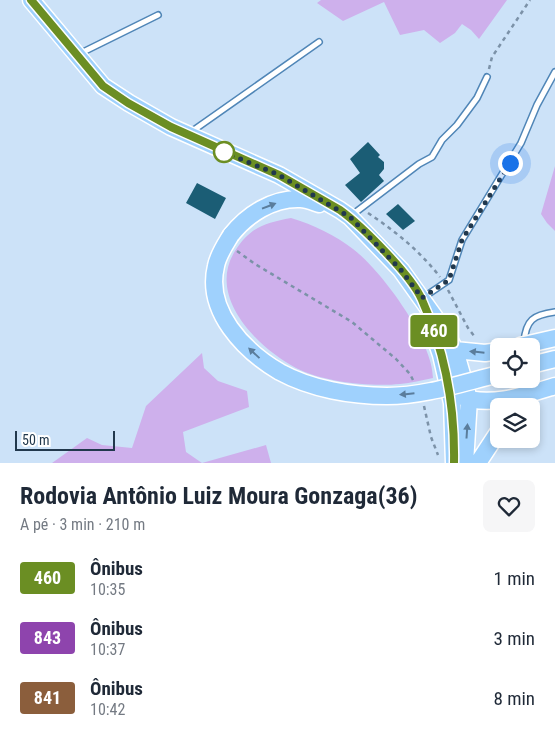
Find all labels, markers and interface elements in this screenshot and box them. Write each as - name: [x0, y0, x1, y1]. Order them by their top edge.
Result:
- unlabelled marker: [213, 141, 235, 163]
- your location: [498, 151, 523, 176]
- one-way arrow: [262, 202, 277, 210]
- line badge: 460: [405, 315, 463, 347]
- text: 460: [420, 320, 448, 341]
- map controls: [490, 338, 540, 448]
- button: locate: [490, 338, 540, 388]
- one-way arrow: [249, 347, 261, 359]
- one-way arrow: [468, 348, 484, 356]
- one-way arrow: [399, 391, 415, 399]
- button: layers: [490, 398, 540, 448]
- one-way arrow: [464, 423, 472, 439]
- scale bar: [15, 428, 115, 451]
- text: 50 m: [22, 432, 50, 448]
- button: heart: [483, 480, 535, 532]
- text: Rodovia Antônio Luiz Moura Gonzaga(36): [20, 482, 417, 510]
- text: A pé · 3 min · 210 m: [20, 515, 145, 534]
- text: Ônibus: [90, 557, 143, 580]
- text: 460: [34, 567, 61, 588]
- text: 1 min: [493, 567, 535, 590]
- text: 10:35: [90, 580, 125, 599]
- text: Ônibus: [90, 617, 143, 640]
- text: 843: [34, 627, 61, 648]
- text: 3 min: [493, 627, 535, 650]
- text: 10:37: [90, 640, 125, 659]
- text: Ônibus: [90, 677, 143, 700]
- text: 841: [34, 687, 61, 708]
- text: 8 min: [493, 687, 535, 710]
- text: 10:42: [90, 700, 125, 719]

